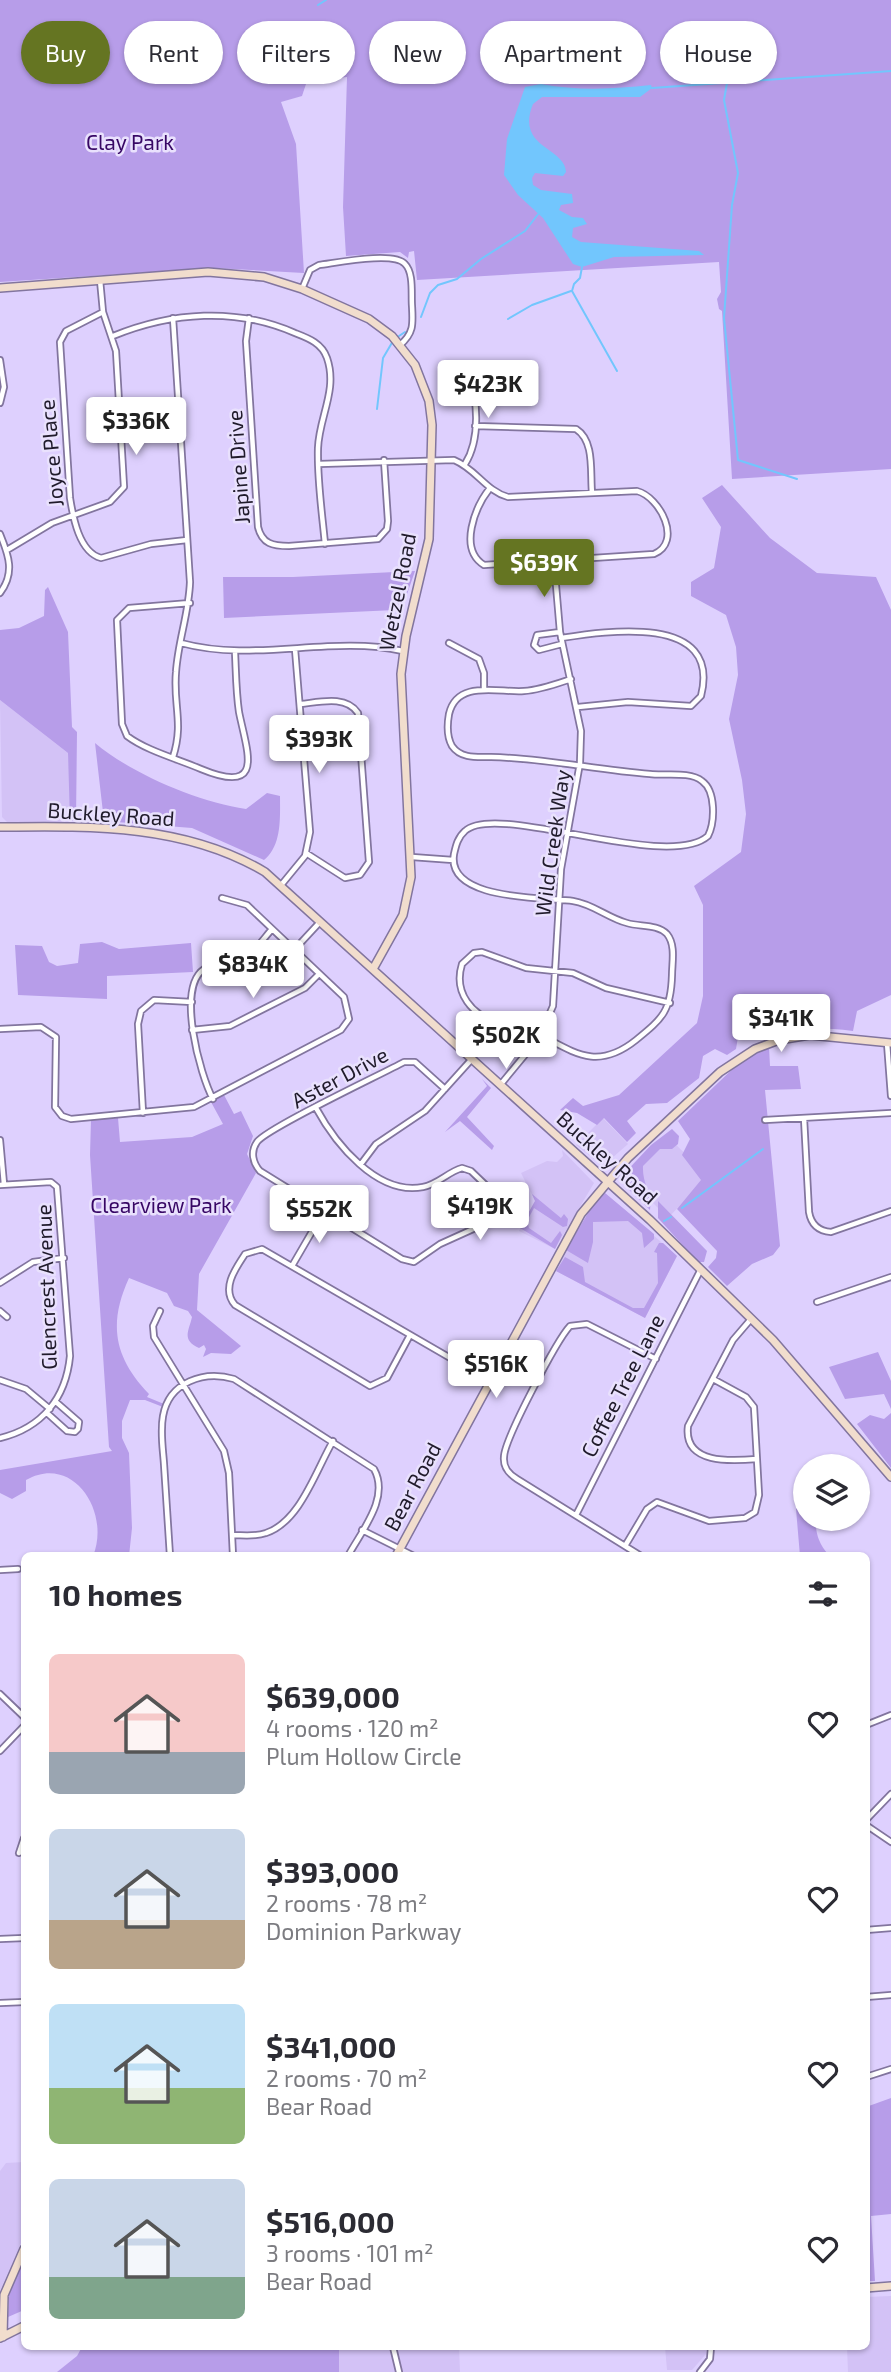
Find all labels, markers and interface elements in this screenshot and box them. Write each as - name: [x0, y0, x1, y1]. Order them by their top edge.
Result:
- chip: Buy: [21, 21, 110, 84]
- chip: Rent: [124, 21, 223, 84]
- chip: Filters: [237, 21, 355, 84]
- chip: New: [369, 21, 466, 84]
- chip: Apartment: [480, 21, 646, 84]
- chip: House: [660, 21, 777, 84]
- park label: Clay Park: [86, 129, 174, 154]
- pin: $423K: [439, 360, 537, 420]
- text: $423K: [454, 369, 522, 397]
- street label: Joyce Place: [33, 398, 68, 508]
- pin: $336K: [87, 398, 185, 457]
- text: $336K: [102, 406, 170, 434]
- street label: Japine Drive: [221, 409, 254, 525]
- street label: Wetzel Road: [373, 531, 420, 653]
- pin: $639K: [495, 540, 593, 599]
- text: $639K: [510, 548, 578, 576]
- pin: $393K: [270, 716, 368, 775]
- text: $393K: [285, 724, 353, 752]
- street label: Wild Creek Way: [529, 768, 574, 918]
- street label: Buckley Road: [47, 797, 175, 830]
- pin: $834K: [204, 940, 302, 1000]
- text: $834K: [218, 949, 288, 977]
- pin: $341K: [732, 995, 830, 1054]
- text: $341K: [748, 1003, 814, 1031]
- pin: $502K: [457, 1012, 555, 1071]
- text: $502K: [472, 1020, 540, 1048]
- street label: Aster Drive: [287, 1041, 392, 1112]
- street label: Buckley Road: [552, 1105, 664, 1209]
- pin: $419K: [431, 1182, 529, 1242]
- pin: $552K: [270, 1186, 368, 1245]
- text: $419K: [447, 1191, 513, 1219]
- park label: Clearview Park: [90, 1192, 232, 1217]
- text: $552K: [286, 1194, 352, 1222]
- street label: Glencrest Avenue: [30, 1204, 61, 1370]
- street label: Coffee Tree Lane: [575, 1310, 668, 1461]
- pin: $516K: [447, 1340, 545, 1400]
- text: $516K: [464, 1349, 528, 1377]
- street label: Bear Road: [378, 1438, 445, 1535]
- map controls: [793, 1454, 870, 1531]
- button: layers: [793, 1454, 870, 1531]
- icon: filters: [804, 1575, 842, 1613]
- text: 10 homes: [49, 1576, 182, 1612]
- text: $639,000: [266, 1678, 400, 1714]
- icon: home: [105, 1682, 189, 1766]
- icon: heart: [804, 1705, 842, 1743]
- text: 4 rooms · 120 m²: [266, 1714, 439, 1742]
- text: Plum Hollow Circle: [266, 1742, 462, 1770]
- text: $393,000: [266, 1853, 399, 1889]
- icon: home: [105, 1857, 189, 1941]
- icon: heart: [804, 1880, 842, 1918]
- text: 2 rooms · 78 m²: [266, 1889, 427, 1917]
- text: Dominion Parkway: [266, 1917, 462, 1945]
- text: $341,000: [266, 2028, 397, 2064]
- icon: home: [105, 2032, 189, 2116]
- icon: heart: [804, 2055, 842, 2093]
- text: 2 rooms · 70 m²: [266, 2064, 427, 2092]
- text: Bear Road: [266, 2092, 372, 2120]
- text: $516,000: [266, 2203, 395, 2239]
- icon: home: [105, 2207, 189, 2291]
- icon: heart: [804, 2230, 842, 2268]
- text: 3 rooms · 101 m²: [266, 2239, 433, 2267]
- text: Bear Road: [266, 2267, 372, 2295]

